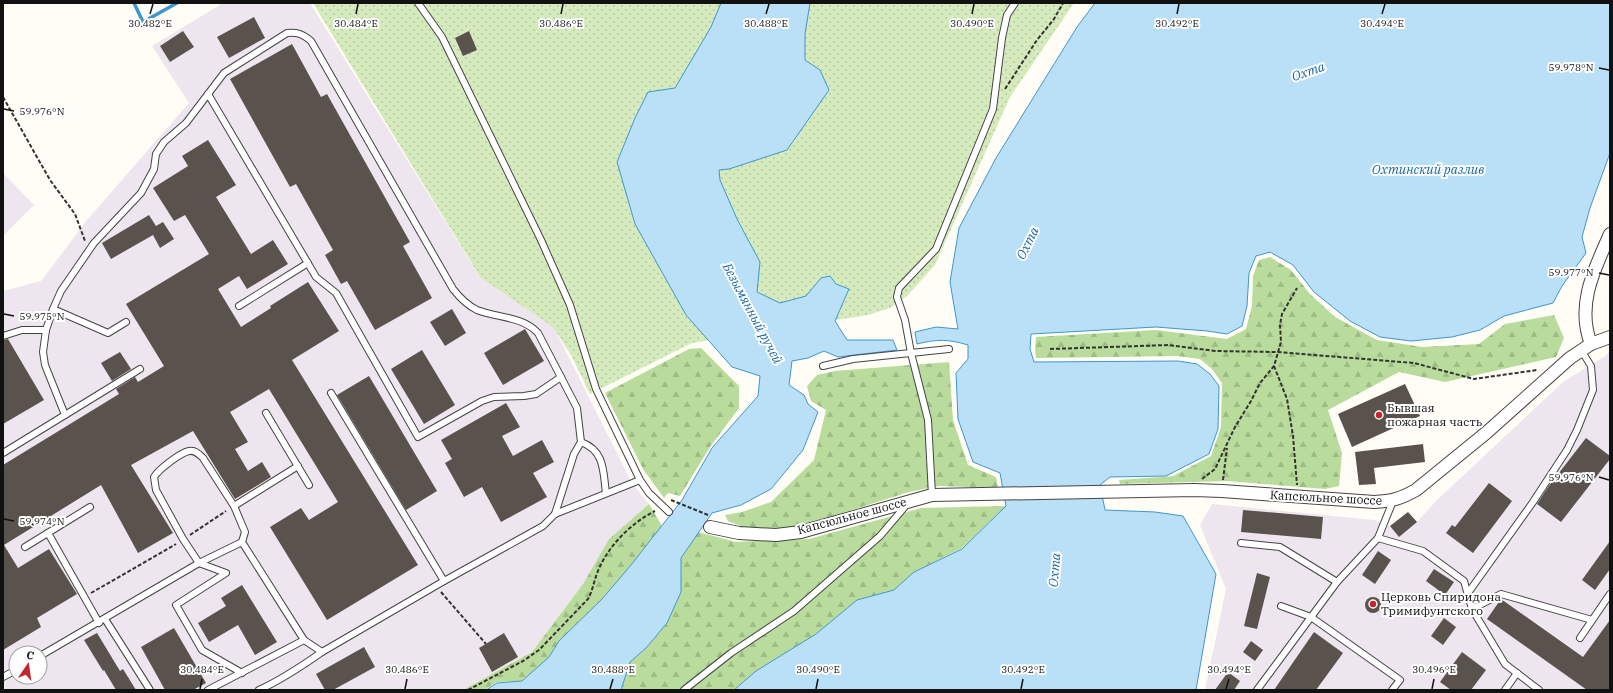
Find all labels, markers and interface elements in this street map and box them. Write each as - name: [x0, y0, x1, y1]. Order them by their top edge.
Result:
- text: 30.482°E: [128, 17, 172, 30]
- text: 30.484°E: [334, 17, 378, 30]
- text: 30.486°E: [539, 17, 583, 30]
- text: 30.488°E: [744, 17, 788, 30]
- text: 30.490°E: [950, 17, 994, 30]
- text: 30.492°E: [1155, 17, 1199, 30]
- text: 30.494°E: [1360, 17, 1404, 30]
- water label: Охта: [1289, 58, 1327, 85]
- text: 59.978°N: [1548, 61, 1594, 74]
- text: 59.976°N: [19, 105, 65, 118]
- water label: Охтинский разлив: [1372, 161, 1484, 178]
- water label: Охта: [1012, 224, 1043, 262]
- water label: Безымянный ручей: [718, 259, 787, 367]
- text: 59.977°N: [1548, 266, 1594, 279]
- text: 59.975°N: [19, 310, 65, 323]
- place label: Бывшая пожарная часть: [1387, 400, 1483, 429]
- marker: Бывшая пожарная часть: [1374, 410, 1384, 420]
- text: 59.976°N: [1548, 471, 1594, 484]
- street label: Капсюльное шоссе: [1270, 487, 1382, 508]
- street label: Капсюльное шоссе: [796, 494, 908, 537]
- text: 59.974°N: [19, 515, 65, 528]
- water label: Охта: [1045, 552, 1064, 588]
- place label: Церковь Спиридона Тримифунтского: [1381, 589, 1501, 618]
- marker: Церковь Спиридона Тримифунтского: [1368, 599, 1378, 609]
- north arrow: [8, 645, 48, 685]
- text: С: [25, 648, 35, 663]
- text: 30.484°E: [180, 663, 224, 676]
- text: 30.486°E: [385, 663, 429, 676]
- text: 30.488°E: [591, 663, 635, 676]
- text: 30.490°E: [796, 663, 840, 676]
- text: 30.492°E: [1001, 663, 1045, 676]
- text: 30.494°E: [1207, 663, 1251, 676]
- text: 30.496°E: [1412, 663, 1456, 676]

